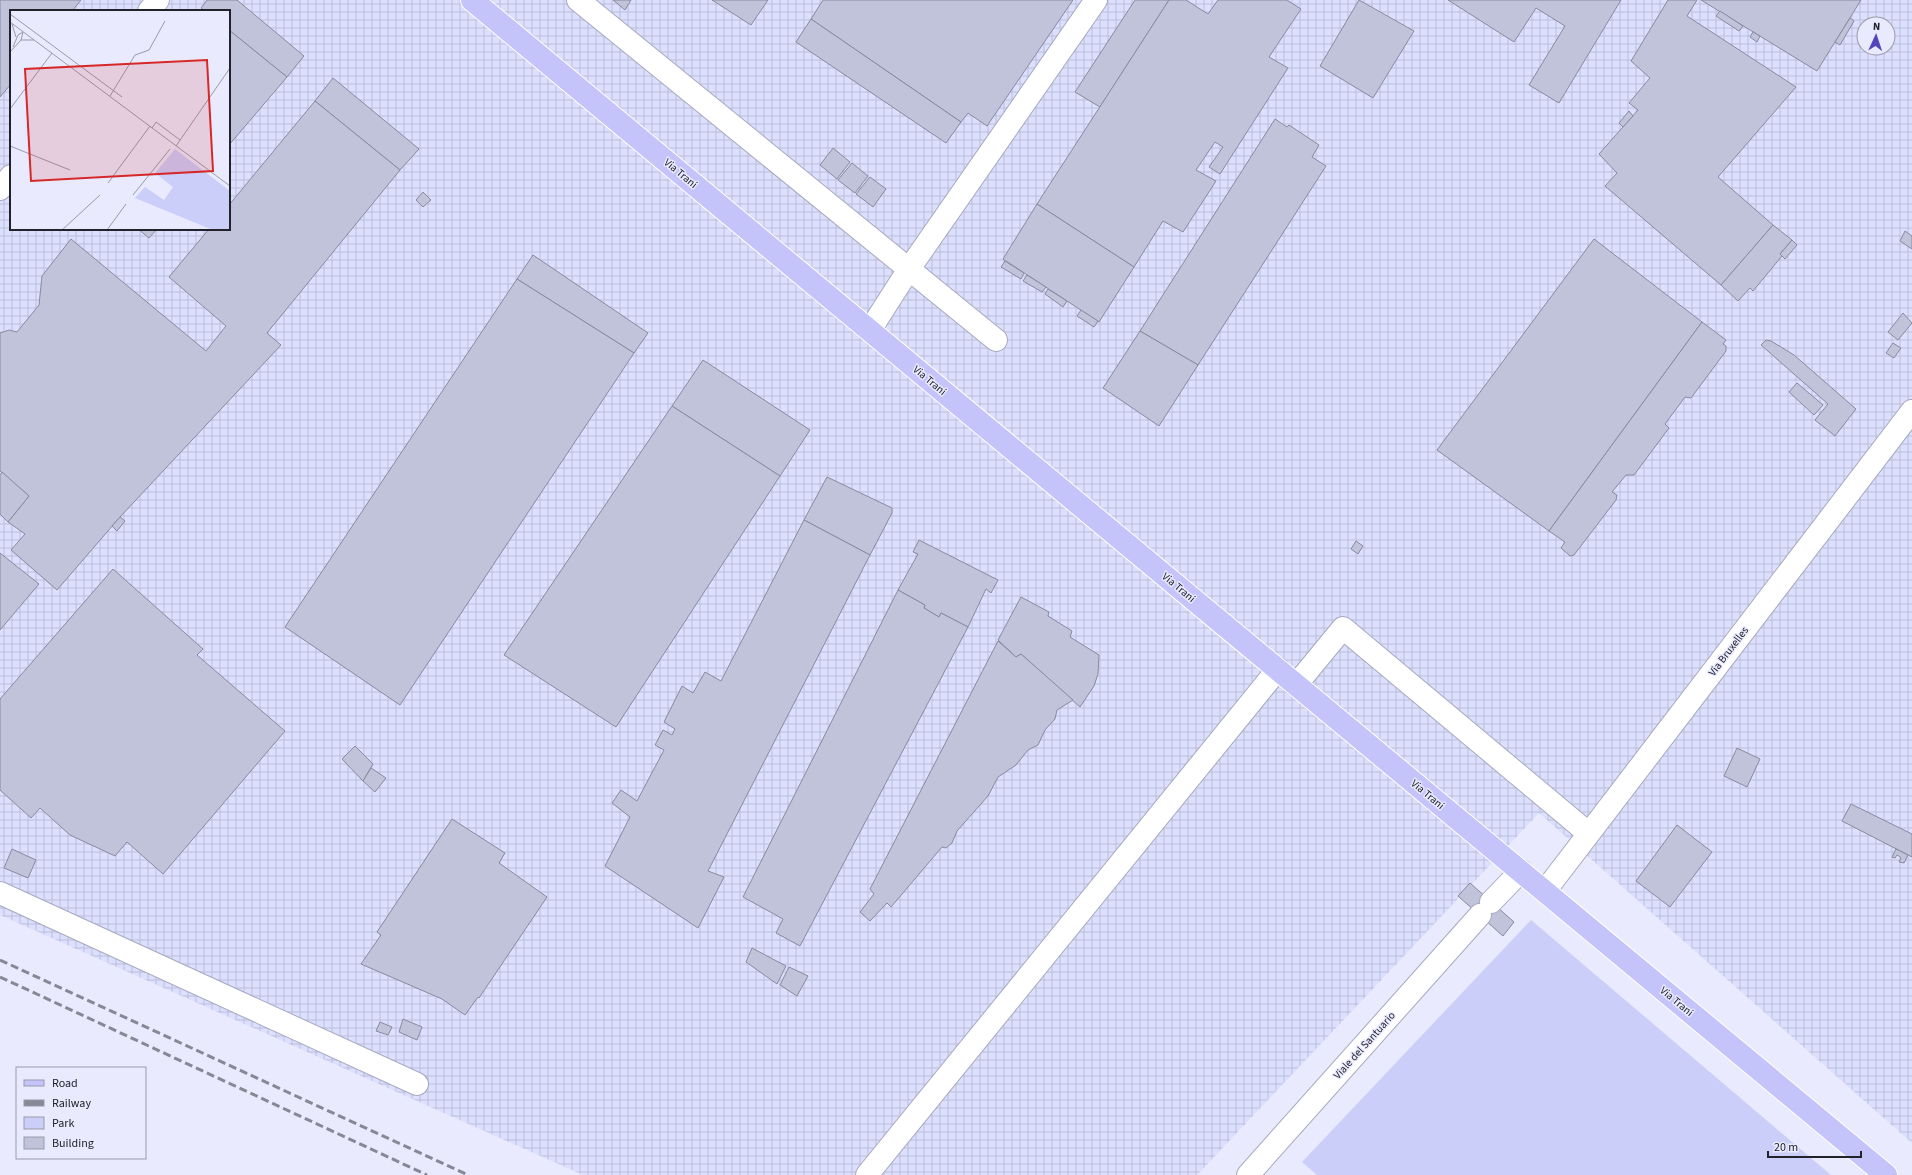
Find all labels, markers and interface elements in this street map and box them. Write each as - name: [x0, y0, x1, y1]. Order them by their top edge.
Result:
- inset map: [10, 10, 230, 230]
- north arrow: [1856, 16, 1896, 56]
- text: N: [1872, 19, 1881, 34]
- street label: Via Trani: [661, 155, 701, 192]
- street label: Via Trani: [910, 362, 950, 399]
- street label: Via Trani: [1159, 569, 1199, 606]
- street label: Via Bruxelles: [1705, 623, 1752, 679]
- street label: Via Trani: [1408, 776, 1448, 813]
- street label: Via Trani: [1657, 983, 1697, 1020]
- street label: Viale del Santuario: [1330, 1008, 1399, 1082]
- legend: [16, 1067, 146, 1159]
- text: Road: [52, 1075, 78, 1092]
- text: Railway: [52, 1095, 91, 1112]
- text: Park: [52, 1115, 74, 1132]
- scale bar: [1768, 1133, 1861, 1159]
- text: Building: [52, 1135, 94, 1152]
- text: 20 m: [1774, 1139, 1798, 1156]

